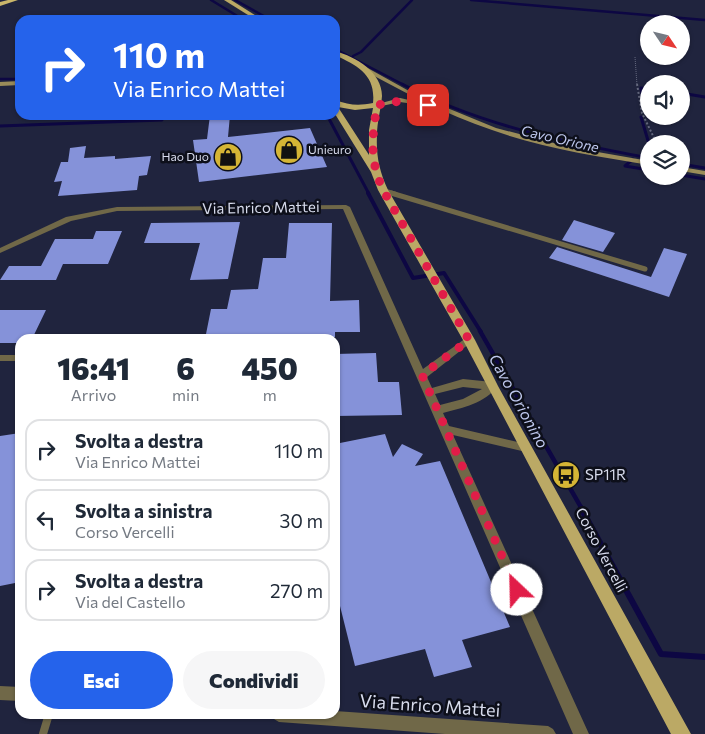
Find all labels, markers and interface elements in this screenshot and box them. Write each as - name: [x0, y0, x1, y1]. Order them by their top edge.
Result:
- north arrow: [640, 15, 690, 65]
- map controls: [640, 15, 690, 185]
- text: 110 m: [113, 32, 205, 75]
- icon: right: [30, 35, 95, 100]
- text: Via Enrico Mattei: [113, 75, 285, 102]
- button: sound: [640, 75, 690, 125]
- pin: [407, 84, 449, 126]
- icon: arrive: [414, 91, 442, 119]
- water label: Cavo Orione: [520, 121, 601, 156]
- shop icon: Unieuro: [274, 135, 304, 165]
- button: layers: [640, 135, 690, 185]
- shop icon: Hao Duo: [213, 142, 243, 172]
- place label: Unieuro: [308, 142, 352, 156]
- place label: Hao Duo: [162, 149, 209, 163]
- street label: Via Enrico Mattei: [202, 197, 320, 217]
- text: 16:41: [57, 349, 130, 386]
- text: 6: [176, 349, 195, 386]
- text: 450: [241, 349, 298, 386]
- water label: Cavo Orionino: [486, 350, 553, 451]
- text: Arrivo: [71, 385, 116, 404]
- text: min: [172, 385, 199, 404]
- text: m: [263, 385, 277, 404]
- text: Svolta a destra: [75, 429, 203, 452]
- icon: right: [32, 436, 60, 464]
- text: 110 m: [274, 439, 323, 462]
- text: Via Enrico Mattei: [75, 452, 200, 471]
- bus stop icon: SP11R: [551, 460, 581, 490]
- place label: SP11R: [585, 465, 626, 483]
- text: Svolta a sinistra: [75, 499, 213, 522]
- street label: Corso Vercelli: [572, 504, 632, 595]
- icon: left: [32, 506, 60, 534]
- text: 30 m: [280, 509, 323, 532]
- text: Corso Vercelli: [75, 522, 175, 541]
- position arrow: [490, 563, 542, 615]
- text: Svolta a destra: [75, 569, 203, 592]
- icon: right: [32, 576, 60, 604]
- text: 270 m: [270, 579, 323, 602]
- text: Via del Castello: [75, 592, 185, 611]
- button: Esci: [30, 651, 173, 709]
- button: Condividi: [183, 651, 325, 709]
- street label: Via Enrico Mattei: [359, 689, 501, 721]

